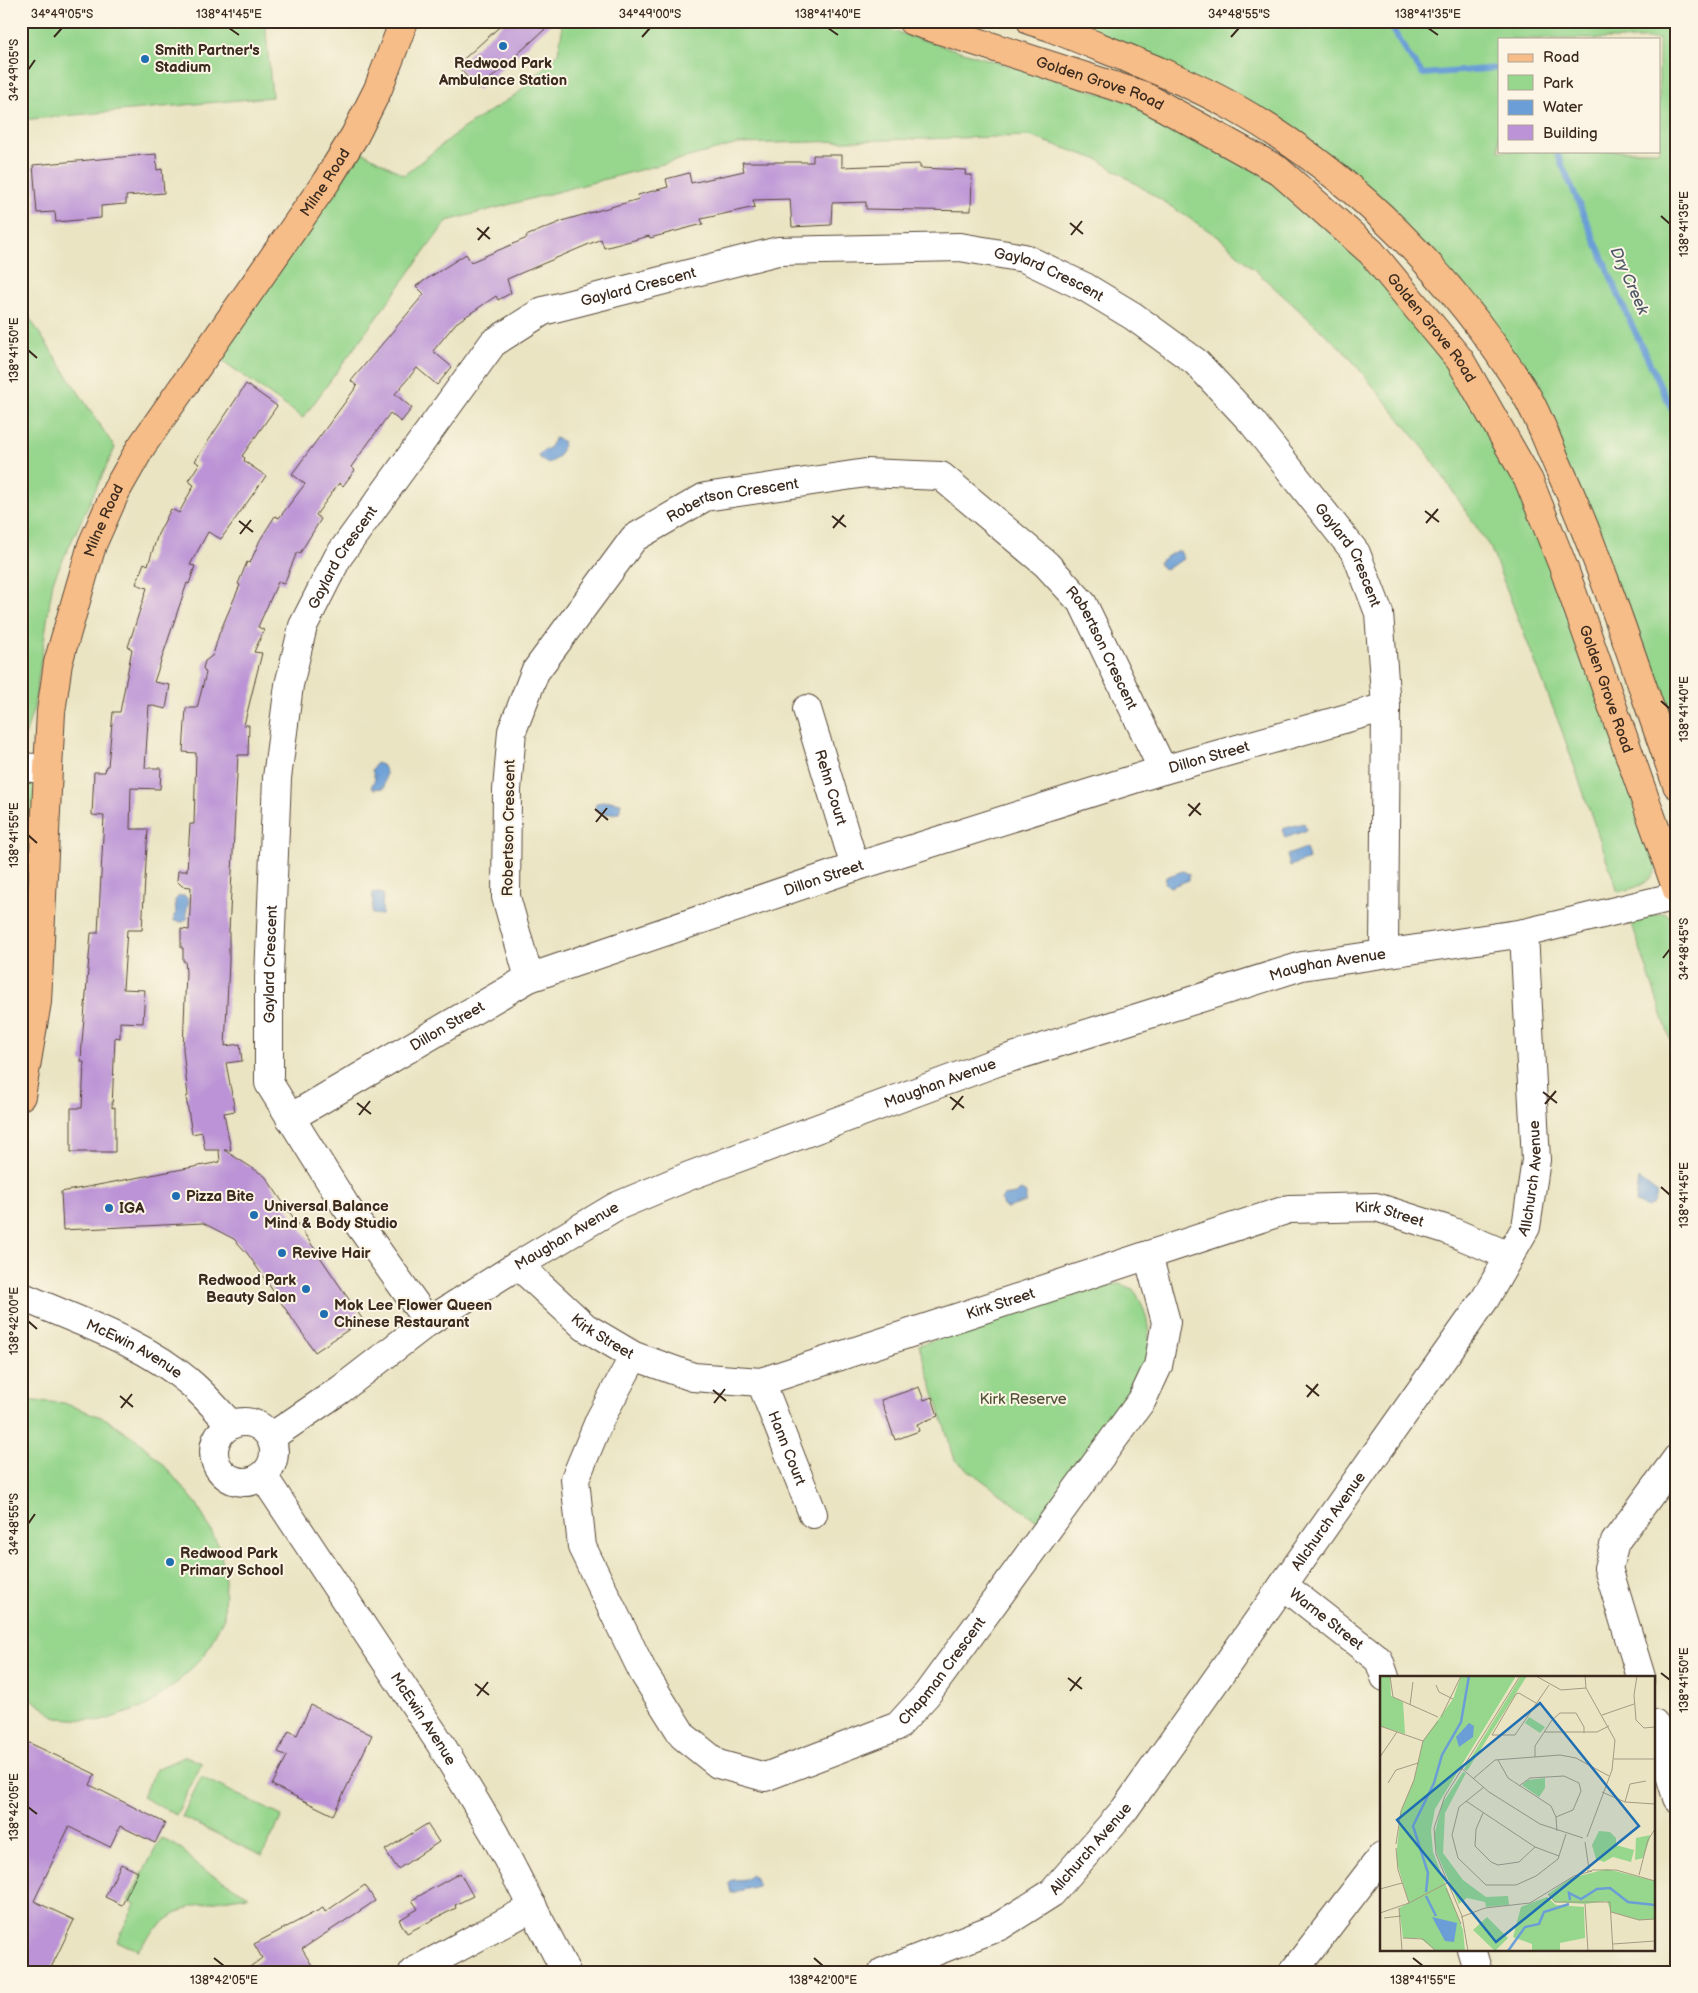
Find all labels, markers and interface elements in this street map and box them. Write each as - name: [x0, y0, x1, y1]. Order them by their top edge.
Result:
- text: 34°49'05"S: [31, 7, 93, 22]
- text: 138°41'45"E: [196, 7, 262, 22]
- text: 34°49'00"S: [619, 7, 681, 22]
- text: 138°41'40"E: [795, 7, 861, 22]
- text: 34°48'55"S: [1208, 7, 1270, 22]
- text: 138°41'35"E: [1395, 7, 1461, 22]
- legend: [1498, 38, 1660, 152]
- text: 34°49'05"S: [7, 39, 22, 101]
- marker: Redwood Park Ambulance Station: [497, 40, 509, 52]
- place label: Smith Partner's Stadium: [155, 41, 260, 77]
- text: Road: [1543, 48, 1579, 67]
- street label: Golden Grove Road: [1034, 52, 1167, 115]
- marker: Smith Partner's Stadium: [139, 53, 151, 65]
- place label: Redwood Park Ambulance Station: [438, 54, 567, 90]
- text: Park: [1543, 74, 1574, 93]
- text: Water: [1543, 98, 1583, 117]
- text: Building: [1543, 124, 1598, 143]
- street label: Milne Road: [296, 145, 354, 220]
- text: 138°41'35"E: [1677, 191, 1692, 257]
- street label: Gaylard Crescent: [992, 243, 1108, 306]
- water label: Dry Creek: [1606, 244, 1653, 319]
- street label: Gaylard Crescent: [579, 263, 698, 311]
- street label: Golden Grove Road: [1383, 269, 1480, 386]
- text: 138°41'50"E: [7, 317, 22, 383]
- street label: Robertson Crescent: [663, 474, 800, 527]
- street label: Milne Road: [80, 480, 128, 559]
- street label: Gaylard Crescent: [1310, 499, 1385, 610]
- street label: Gaylard Crescent: [304, 502, 382, 612]
- street label: Robertson Crescent: [1062, 582, 1142, 713]
- street label: Golden Grove Road: [1575, 622, 1637, 755]
- text: 138°41'40"E: [1677, 676, 1692, 742]
- street label: Dillon Street: [1166, 736, 1252, 777]
- street label: Rehn Court: [810, 747, 851, 828]
- street label: Robertson Crescent: [498, 759, 520, 897]
- text: 138°41'55"E: [7, 802, 22, 868]
- street label: Dillon Street: [781, 855, 866, 900]
- street label: Gaylard Crescent: [259, 904, 281, 1023]
- text: 34°48'45"S: [1677, 918, 1692, 980]
- street label: Maughan Avenue: [1267, 944, 1387, 985]
- street label: Dillon Street: [406, 997, 488, 1055]
- street label: Maughan Avenue: [881, 1054, 999, 1113]
- street label: Allchurch Avenue: [1513, 1120, 1546, 1239]
- text: 138°41'45"E: [1677, 1162, 1692, 1228]
- place label: Pizza Bite: [186, 1187, 254, 1206]
- marker: Pizza Bite: [170, 1190, 182, 1202]
- place label: Universal Balance Mind & Body Studio: [264, 1197, 398, 1233]
- street label: Maughan Avenue: [511, 1197, 622, 1274]
- street label: Kirk Street: [1355, 1197, 1427, 1231]
- place label: IGA: [119, 1199, 145, 1218]
- marker: IGA: [103, 1202, 115, 1214]
- marker: Universal Balance Mind & Body Studio: [248, 1209, 260, 1221]
- place label: Revive Hair: [292, 1244, 372, 1263]
- marker: Revive Hair: [276, 1247, 288, 1259]
- place label: Redwood Park Beauty Salon: [198, 1271, 296, 1307]
- marker: Redwood Park Beauty Salon: [300, 1283, 312, 1295]
- street label: Kirk Street: [964, 1283, 1037, 1324]
- text: 138°42'00"E: [7, 1287, 22, 1355]
- place label: Mok Lee Flower Queen Chinese Restaurant: [334, 1296, 492, 1332]
- marker: Mok Lee Flower Queen Chinese Restaurant: [318, 1308, 330, 1320]
- street label: Kirk Street: [567, 1309, 638, 1363]
- street label: McEwin Avenue: [83, 1315, 186, 1383]
- park label: Kirk Reserve: [979, 1390, 1067, 1409]
- street label: Hann Court: [764, 1408, 810, 1488]
- street label: Allchurch Avenue: [1287, 1468, 1370, 1574]
- text: 34°48'55"S: [7, 1493, 22, 1555]
- place label: Redwood Park Primary School: [180, 1544, 284, 1580]
- marker: Redwood Park Primary School: [164, 1556, 176, 1568]
- street label: Warne Street: [1285, 1584, 1368, 1654]
- street label: Chapman Crescent: [894, 1613, 990, 1729]
- text: 138°41'50"E: [1677, 1647, 1692, 1713]
- street label: McEwin Avenue: [386, 1669, 461, 1769]
- inset map: [1380, 1676, 1656, 1950]
- text: 138°42'05"E: [7, 1773, 22, 1841]
- street label: Allchurch Avenue: [1045, 1799, 1136, 1899]
- text: 138°42'05"E: [190, 1973, 258, 1988]
- text: 138°42'00"E: [789, 1973, 857, 1988]
- text: 138°41'55"E: [1390, 1973, 1456, 1988]

